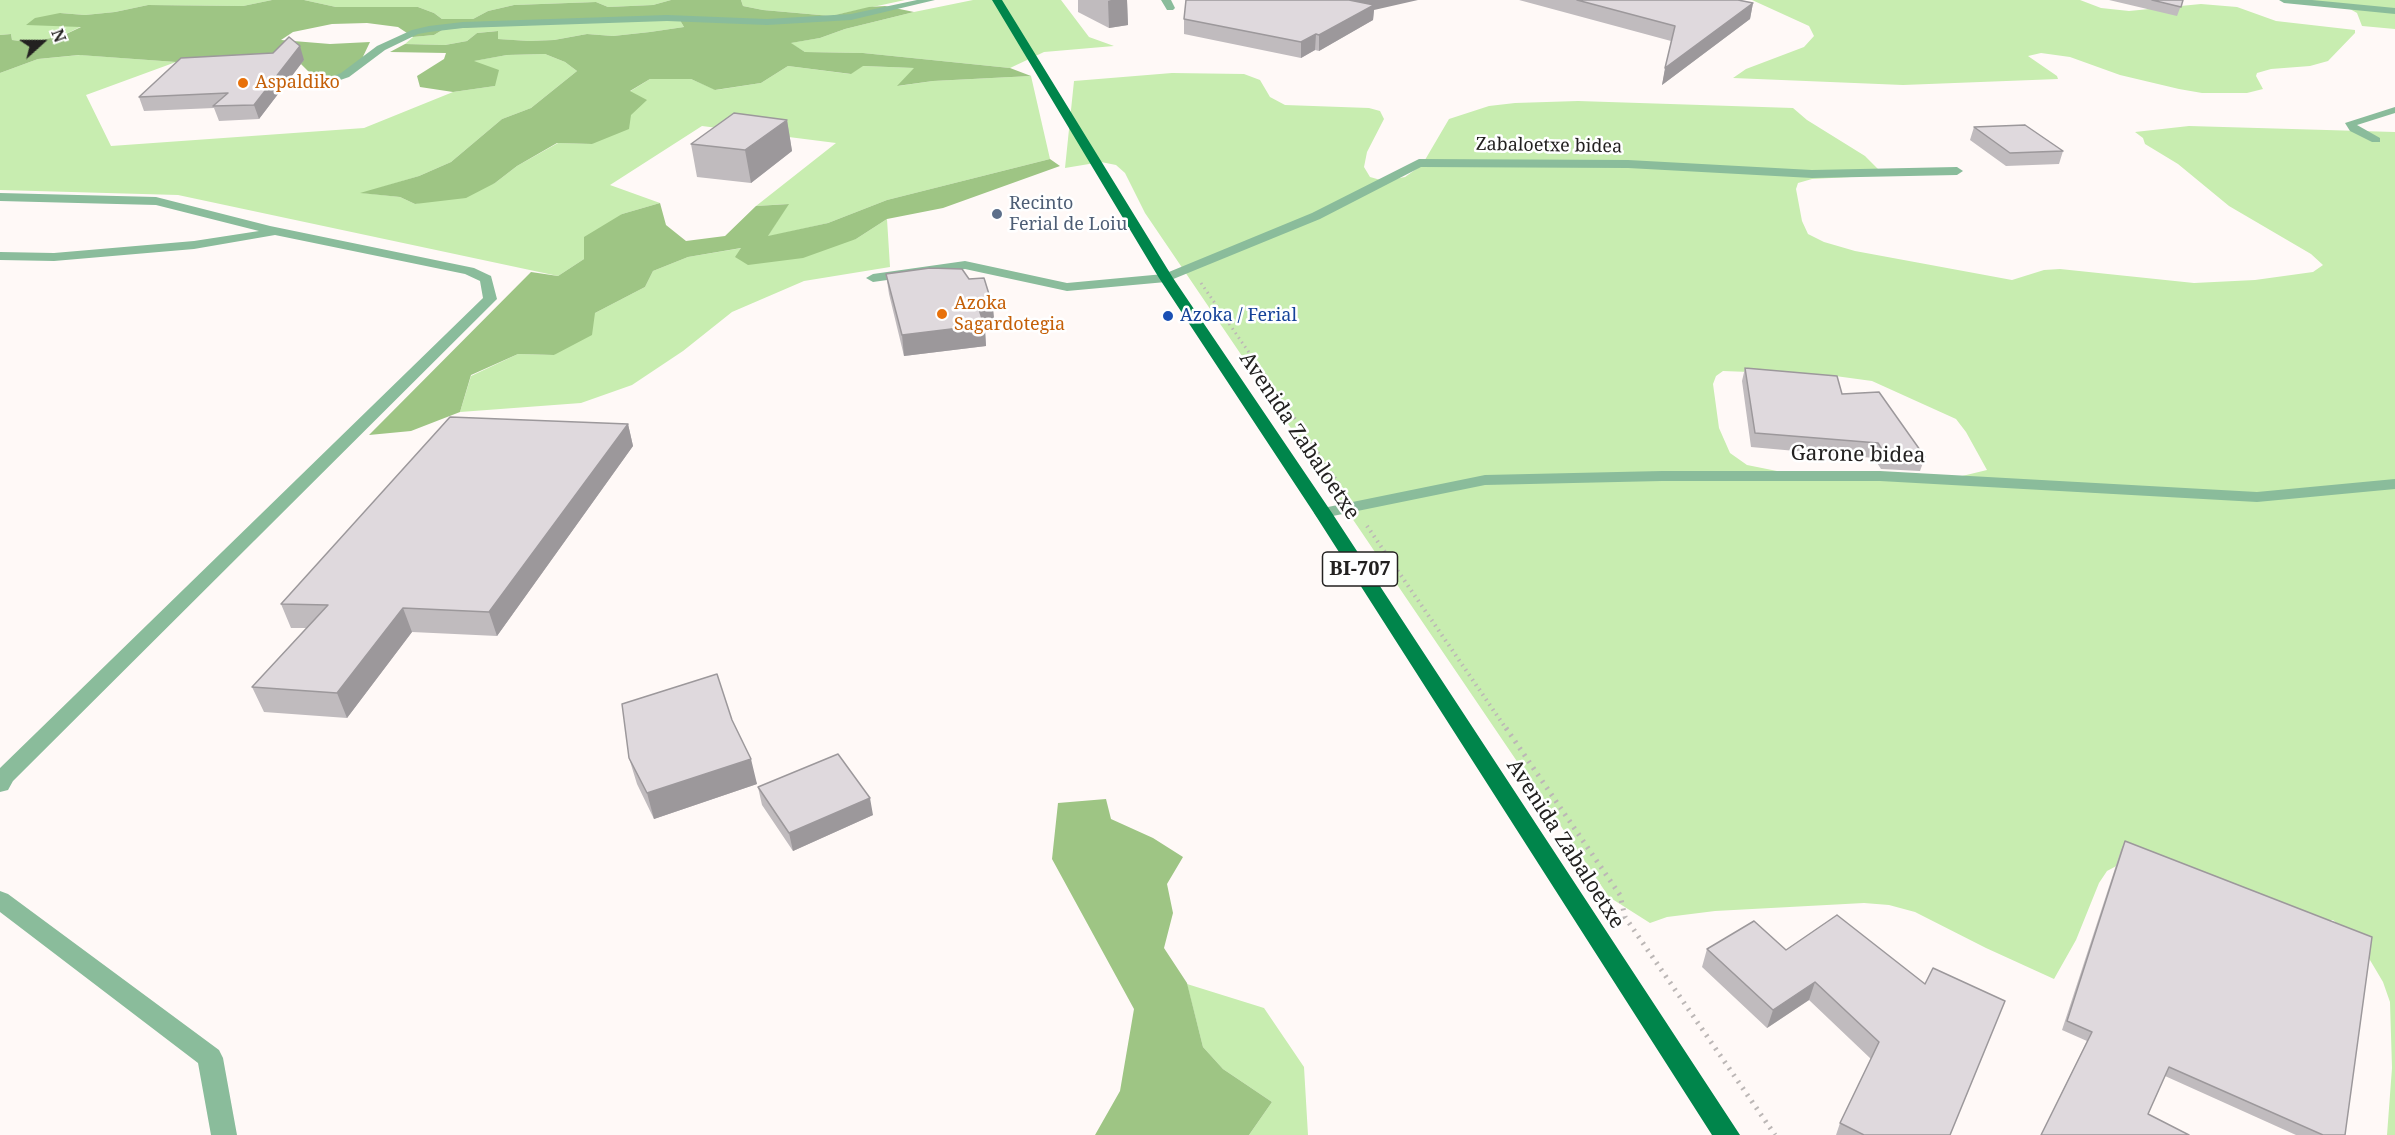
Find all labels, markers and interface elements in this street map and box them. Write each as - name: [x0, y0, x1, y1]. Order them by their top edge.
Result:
- north arrow: [12, 12, 72, 72]
- text: N: [46, 26, 71, 45]
- place label: Aspaldiko: [255, 72, 340, 94]
- marker: Aspaldiko: [236, 76, 250, 90]
- street label: Zabaloetxe bidea: [1476, 134, 1622, 158]
- place label: Recinto Ferial de Loiu: [1009, 193, 1127, 236]
- marker: Recinto Ferial de Loiu: [990, 207, 1004, 221]
- place label: Azoka Sagardotegia: [954, 293, 1065, 336]
- place label: Azoka / Ferial: [1180, 305, 1297, 327]
- marker: Azoka Sagardotegia: [935, 307, 949, 321]
- marker: Azoka / Ferial: [1161, 309, 1175, 323]
- street label: Avenida Zabaloetxe: [1233, 347, 1365, 525]
- street label: Garone bidea: [1790, 441, 1926, 469]
- road number: BI-707: [1322, 552, 1398, 586]
- street label: Avenida Zabaloetxe: [1501, 755, 1629, 933]

